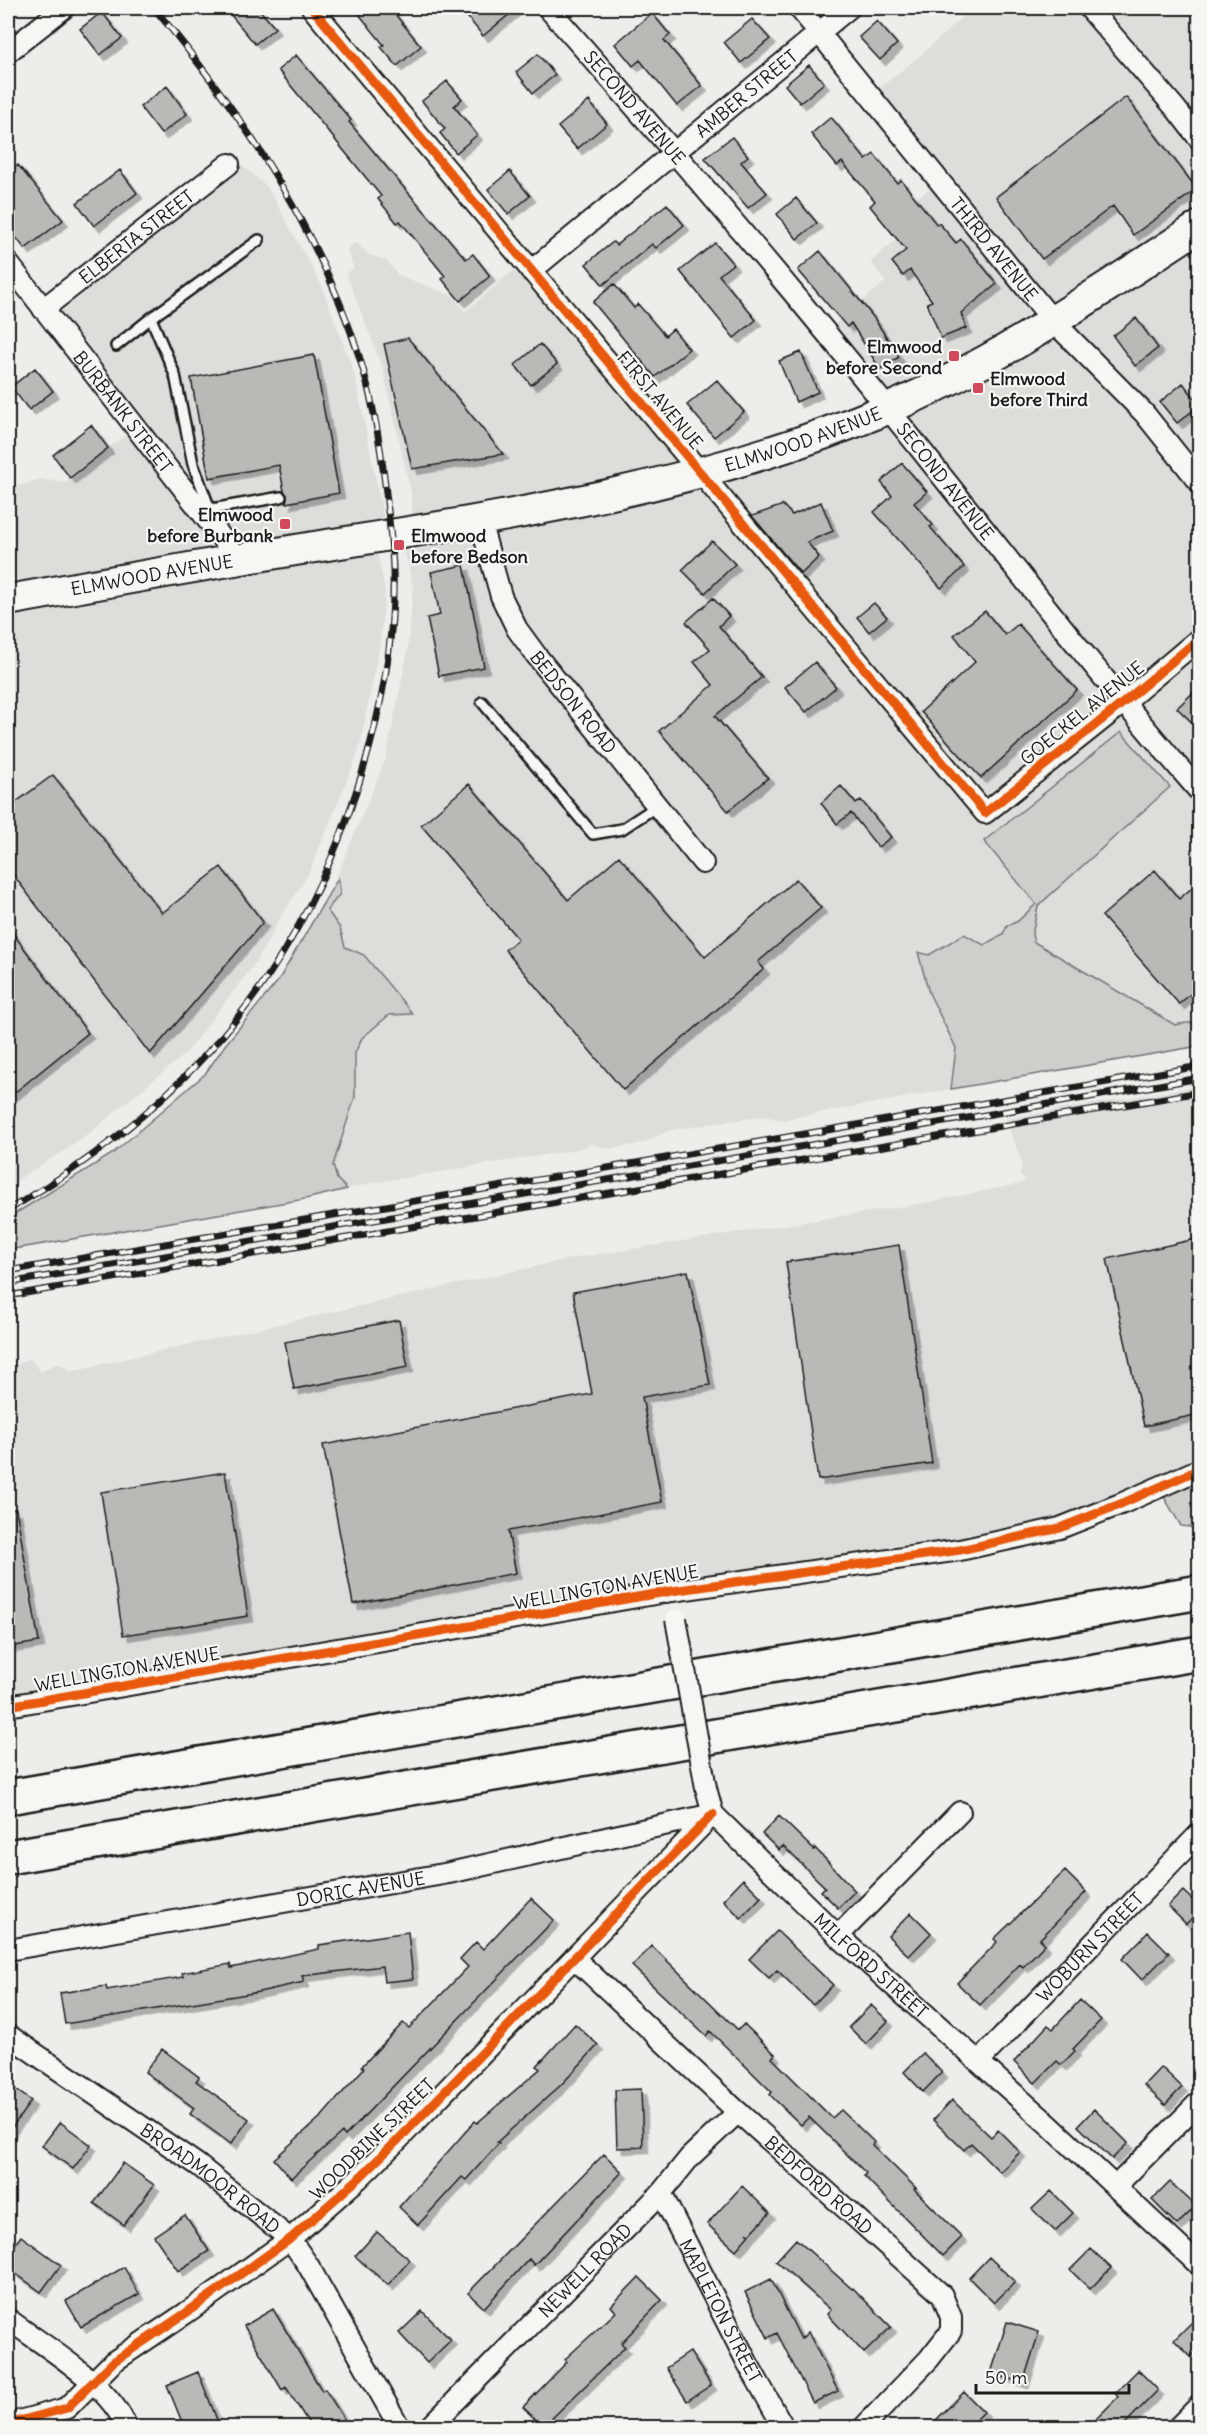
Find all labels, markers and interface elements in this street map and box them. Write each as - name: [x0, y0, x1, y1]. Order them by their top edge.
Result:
- street label: AMBER STREET: [690, 44, 802, 142]
- street label: SECOND AVENUE: [579, 46, 691, 169]
- street label: ELBERTA STREET: [74, 184, 198, 288]
- street label: THIRD AVENUE: [945, 192, 1043, 305]
- place label: Elmwood before Second: [826, 335, 942, 379]
- street label: BURBANK STREET: [69, 346, 178, 477]
- street label: FIRST AVENUE: [612, 346, 708, 454]
- marker: Elmwood before Second: [947, 349, 961, 363]
- place label: Elmwood before Third: [990, 367, 1088, 411]
- marker: Elmwood before Third: [971, 381, 985, 395]
- street label: ELMWOOD AVENUE: [722, 401, 885, 477]
- street label: SECOND AVENUE: [892, 418, 999, 544]
- place label: Elmwood before Burbank: [147, 503, 273, 547]
- marker: Elmwood before Burbank: [278, 517, 292, 531]
- place label: Elmwood before Bedson: [411, 524, 529, 568]
- marker: Elmwood before Bedson: [392, 538, 406, 552]
- street label: ELMWOOD AVENUE: [69, 549, 235, 600]
- street label: BEDSON ROAD: [525, 646, 622, 758]
- street label: GOECKEL AVENUE: [1015, 656, 1149, 770]
- street label: WELLINGTON AVENUE: [512, 1559, 700, 1615]
- street label: WELLINGTON AVENUE: [33, 1641, 221, 1697]
- street label: DORIC AVENUE: [295, 1866, 427, 1911]
- street label: WOBURN STREET: [1031, 1887, 1148, 2007]
- street label: MILFORD STREET: [809, 1908, 933, 2023]
- street label: WOODBINE STREET: [305, 2073, 439, 2205]
- street label: BROADMOOR ROAD: [136, 2118, 285, 2238]
- street label: BEDFORD ROAD: [760, 2130, 878, 2239]
- street label: NEWELL ROAD: [533, 2218, 637, 2322]
- street label: MAPLETON STREET: [675, 2235, 768, 2386]
- scale bar: [976, 2357, 1129, 2395]
- text: 50 m: [985, 2366, 1027, 2389]

